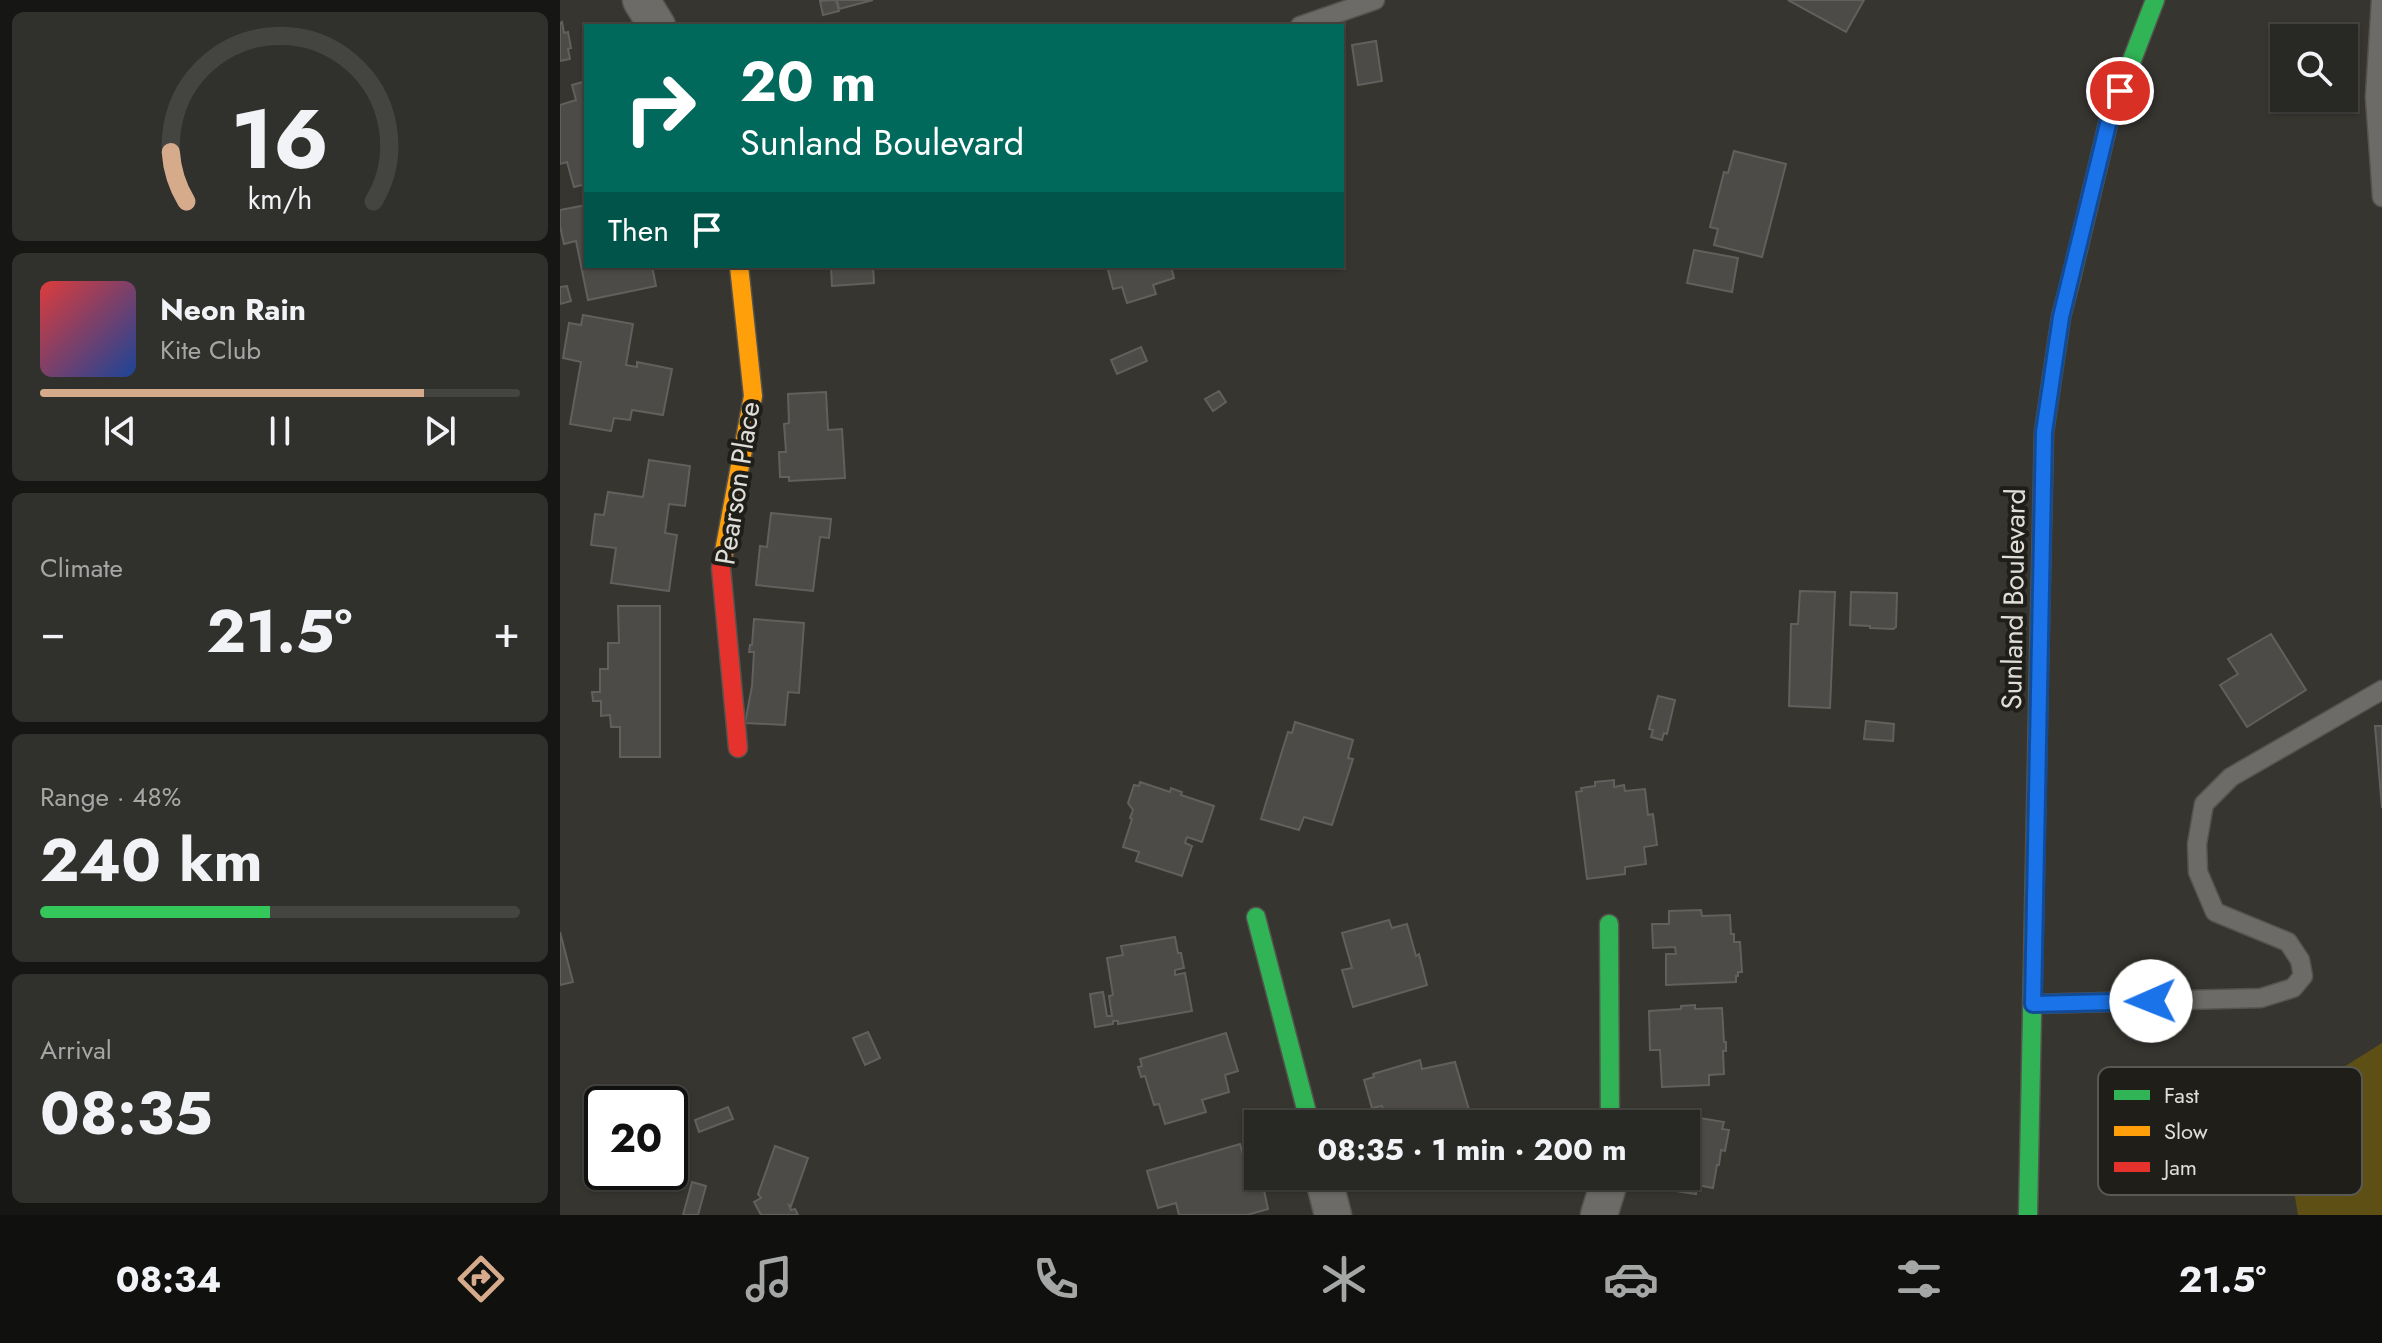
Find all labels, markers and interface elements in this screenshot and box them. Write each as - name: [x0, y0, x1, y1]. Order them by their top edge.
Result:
- map controls: [2270, 24, 2358, 112]
- button: search: [2270, 24, 2358, 112]
- text: 20 m: [740, 41, 877, 122]
- icon: right: [608, 56, 712, 160]
- pin: [2086, 57, 2154, 125]
- icon: arrive: [2098, 69, 2142, 113]
- text: 16: [231, 79, 329, 199]
- text: Sunland Boulevard: [740, 116, 1024, 168]
- text: km/h: [248, 178, 312, 220]
- icon: arrive: [685, 208, 729, 252]
- text: Then: [608, 209, 669, 252]
- text: Neon Rain: [160, 288, 306, 331]
- text: Kite Club: [160, 331, 261, 369]
- street label: Pearson Place: [704, 399, 771, 568]
- icon: previous: [98, 409, 142, 453]
- icon: pause: [258, 409, 302, 453]
- icon: next: [418, 409, 462, 453]
- street label: Sunland Boulevard: [1991, 488, 2036, 710]
- text: Climate: [40, 549, 123, 587]
- text: 21.5°: [207, 588, 352, 675]
- text: −: [40, 600, 66, 664]
- text: +: [493, 600, 520, 664]
- text: Range · 48%: [40, 778, 181, 816]
- text: 240 km: [40, 817, 263, 904]
- position arrow: [2109, 959, 2193, 1043]
- text: Arrival: [40, 1031, 112, 1069]
- legend: [2098, 1067, 2362, 1195]
- text: 08:35: [40, 1070, 213, 1157]
- text: Fast: [2164, 1079, 2200, 1111]
- speed limit sign: 20: [584, 1086, 688, 1190]
- text: Slow: [2164, 1115, 2208, 1147]
- text: 08:35 · 1 min · 200 m: [1317, 1128, 1627, 1171]
- text: Jam: [2161, 1151, 2197, 1183]
- icon: directions: [453, 1251, 509, 1307]
- icon: music: [741, 1251, 797, 1307]
- icon: phone: [1028, 1251, 1084, 1307]
- icon: climate: [1316, 1251, 1372, 1307]
- icon: car: [1603, 1251, 1659, 1307]
- icon: filters: [1891, 1251, 1947, 1307]
- text: 08:34: [116, 1253, 221, 1305]
- text: 21.5°: [2179, 1253, 2266, 1305]

